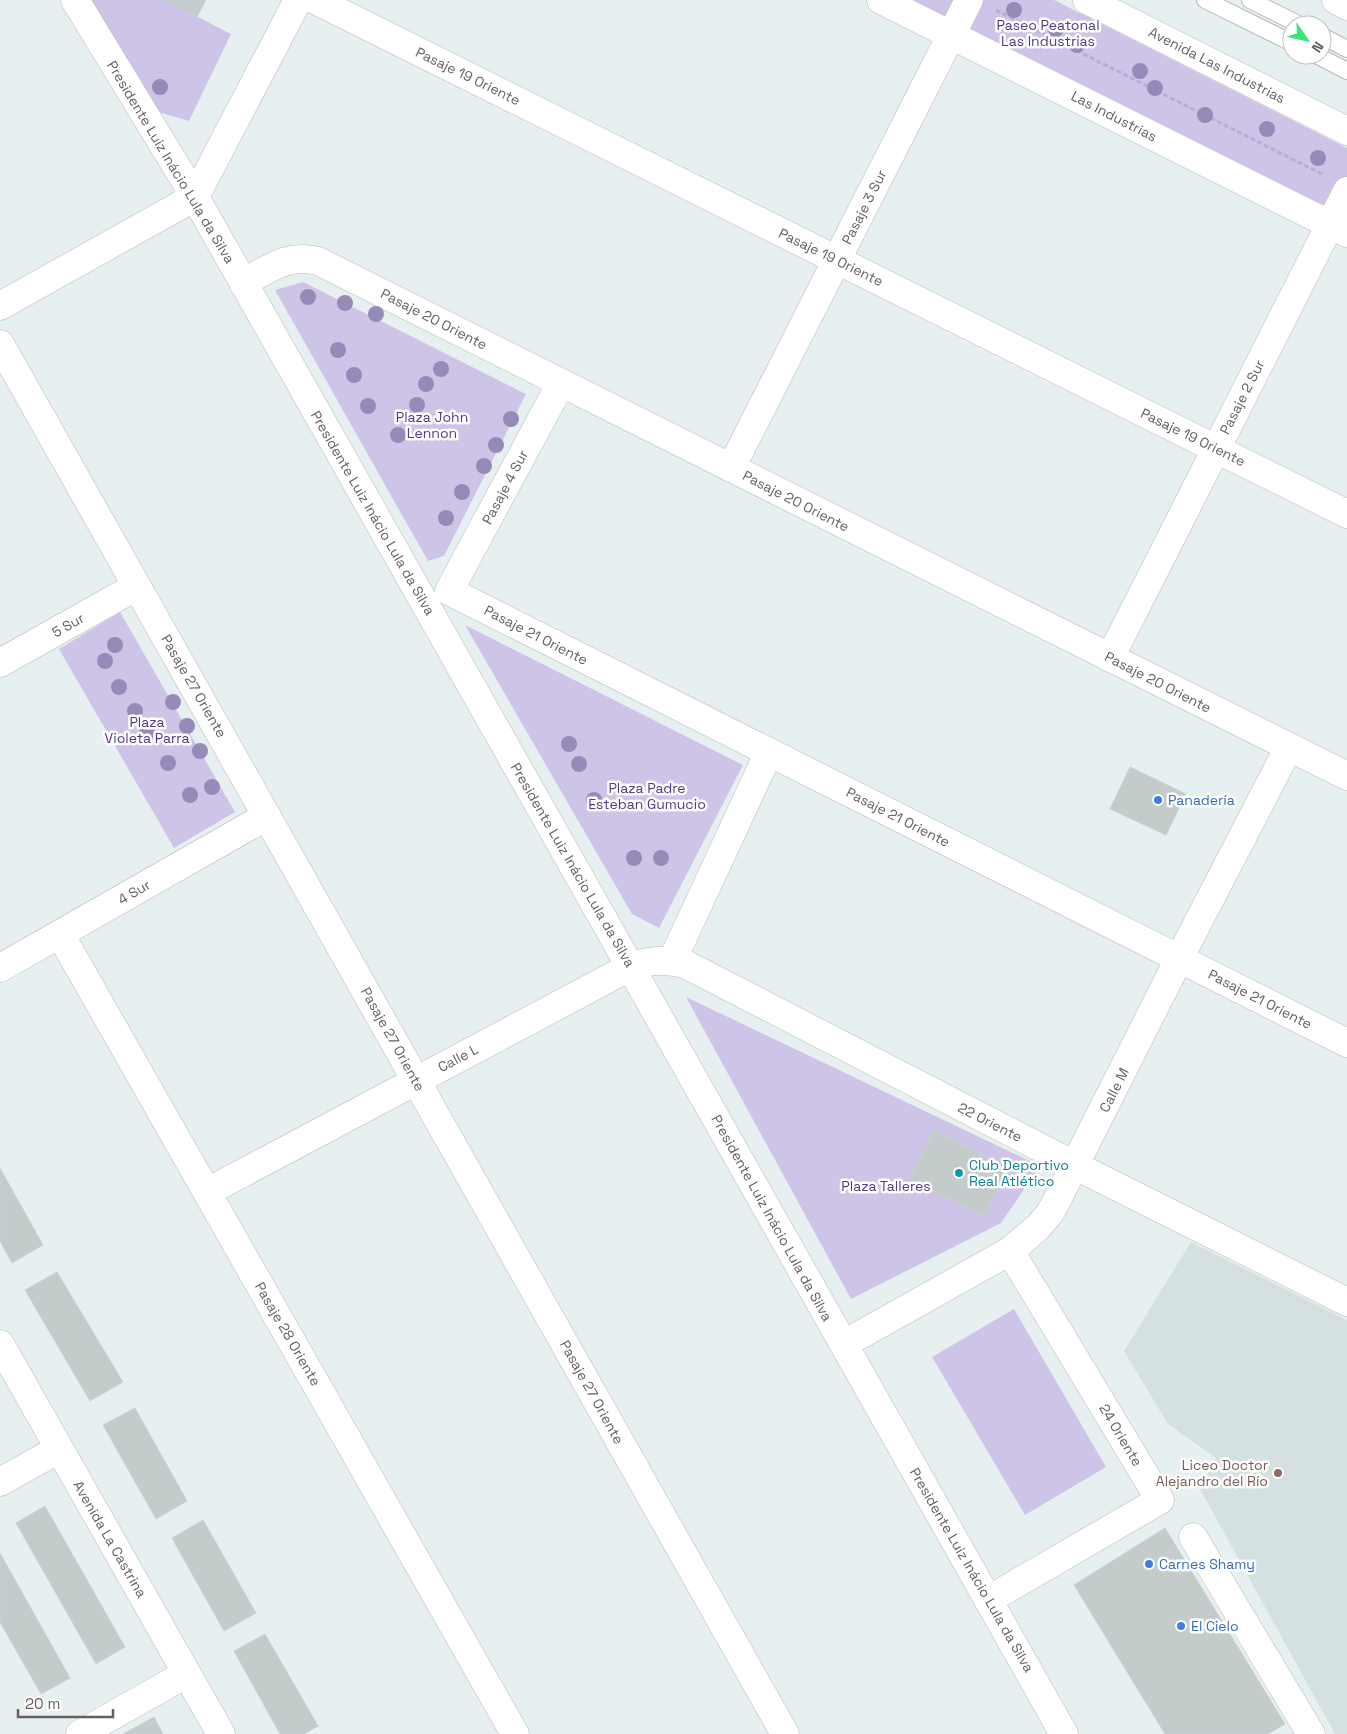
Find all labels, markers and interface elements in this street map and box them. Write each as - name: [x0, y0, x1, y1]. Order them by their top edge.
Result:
- north arrow: [1282, 15, 1332, 65]
- park label: Paseo Peatonal Las Industrias: [996, 16, 1100, 50]
- street label: Avenida Las Industrias: [1146, 23, 1288, 107]
- text: N: [1308, 38, 1328, 56]
- street label: Pasaje 19 Oriente: [413, 43, 523, 109]
- street label: Presidente Luiz Inácio Lula da Silva: [103, 57, 239, 267]
- street label: Las Industrias: [1068, 87, 1160, 145]
- street label: Pasaje 3 Sur: [837, 167, 891, 247]
- street label: Pasaje 19 Oriente: [776, 224, 886, 290]
- street label: Pasaje 20 Oriente: [378, 284, 490, 354]
- street label: Pasaje 2 Sur: [1215, 357, 1269, 437]
- street label: Pasaje 19 Oriente: [1138, 404, 1248, 470]
- street label: Presidente Luiz Inácio Lula da Silva: [307, 407, 439, 619]
- park label: Plaza John Lennon: [396, 408, 468, 442]
- street label: Pasaje 4 Sur: [478, 447, 532, 527]
- street label: Pasaje 20 Oriente: [740, 466, 852, 536]
- street label: Pasaje 21 Oriente: [481, 601, 591, 669]
- street label: 5 Sur: [49, 609, 87, 641]
- street label: Pasaje 27 Oriente: [157, 631, 231, 741]
- street label: Pasaje 20 Oriente: [1102, 647, 1214, 717]
- park label: Plaza Violeta Parra: [105, 713, 189, 747]
- street label: Presidente Luiz Inácio Lula da Silva: [507, 759, 639, 971]
- park label: Plaza Padre Esteban Gumucio: [588, 779, 706, 813]
- street label: Pasaje 21 Oriente: [843, 783, 953, 851]
- place label: Panadería: [1168, 791, 1235, 809]
- marker: Panadería: [1152, 794, 1164, 806]
- street label: 4 Sur: [114, 876, 154, 908]
- street label: Pasaje 21 Oriente: [1205, 965, 1315, 1033]
- street label: Pasaje 27 Oriente: [357, 984, 429, 1094]
- street label: Calle L: [435, 1040, 482, 1076]
- street label: Calle M: [1095, 1065, 1133, 1115]
- street label: 22 Oriente: [955, 1098, 1025, 1146]
- street label: Presidente Luiz Inácio Lula da Silva: [708, 1112, 836, 1324]
- place label: Club Deportivo Real Atlético: [969, 1156, 1069, 1190]
- marker: Club Deportivo Real Atlético: [953, 1167, 965, 1179]
- park label: Plaza Talleres: [841, 1177, 931, 1195]
- street label: Pasaje 28 Oriente: [251, 1279, 325, 1389]
- street label: Pasaje 27 Oriente: [556, 1337, 628, 1447]
- street label: 24 Oriente: [1095, 1401, 1147, 1469]
- place label: Liceo Doctor Alejandro del Río: [1156, 1456, 1268, 1490]
- street label: Presidente Luiz Inácio Lula da Silva: [906, 1464, 1038, 1676]
- marker: Liceo Doctor Alejandro del Río: [1272, 1467, 1284, 1479]
- street label: Avenida La Castrina: [69, 1477, 151, 1601]
- place label: Carnes Shamy: [1159, 1555, 1255, 1573]
- marker: Carnes Shamy: [1143, 1558, 1155, 1570]
- place label: El Cielo: [1191, 1617, 1239, 1635]
- marker: El Cielo: [1175, 1620, 1187, 1632]
- scale bar: [18, 1686, 112, 1718]
- text: 20 m: [25, 1694, 60, 1713]

